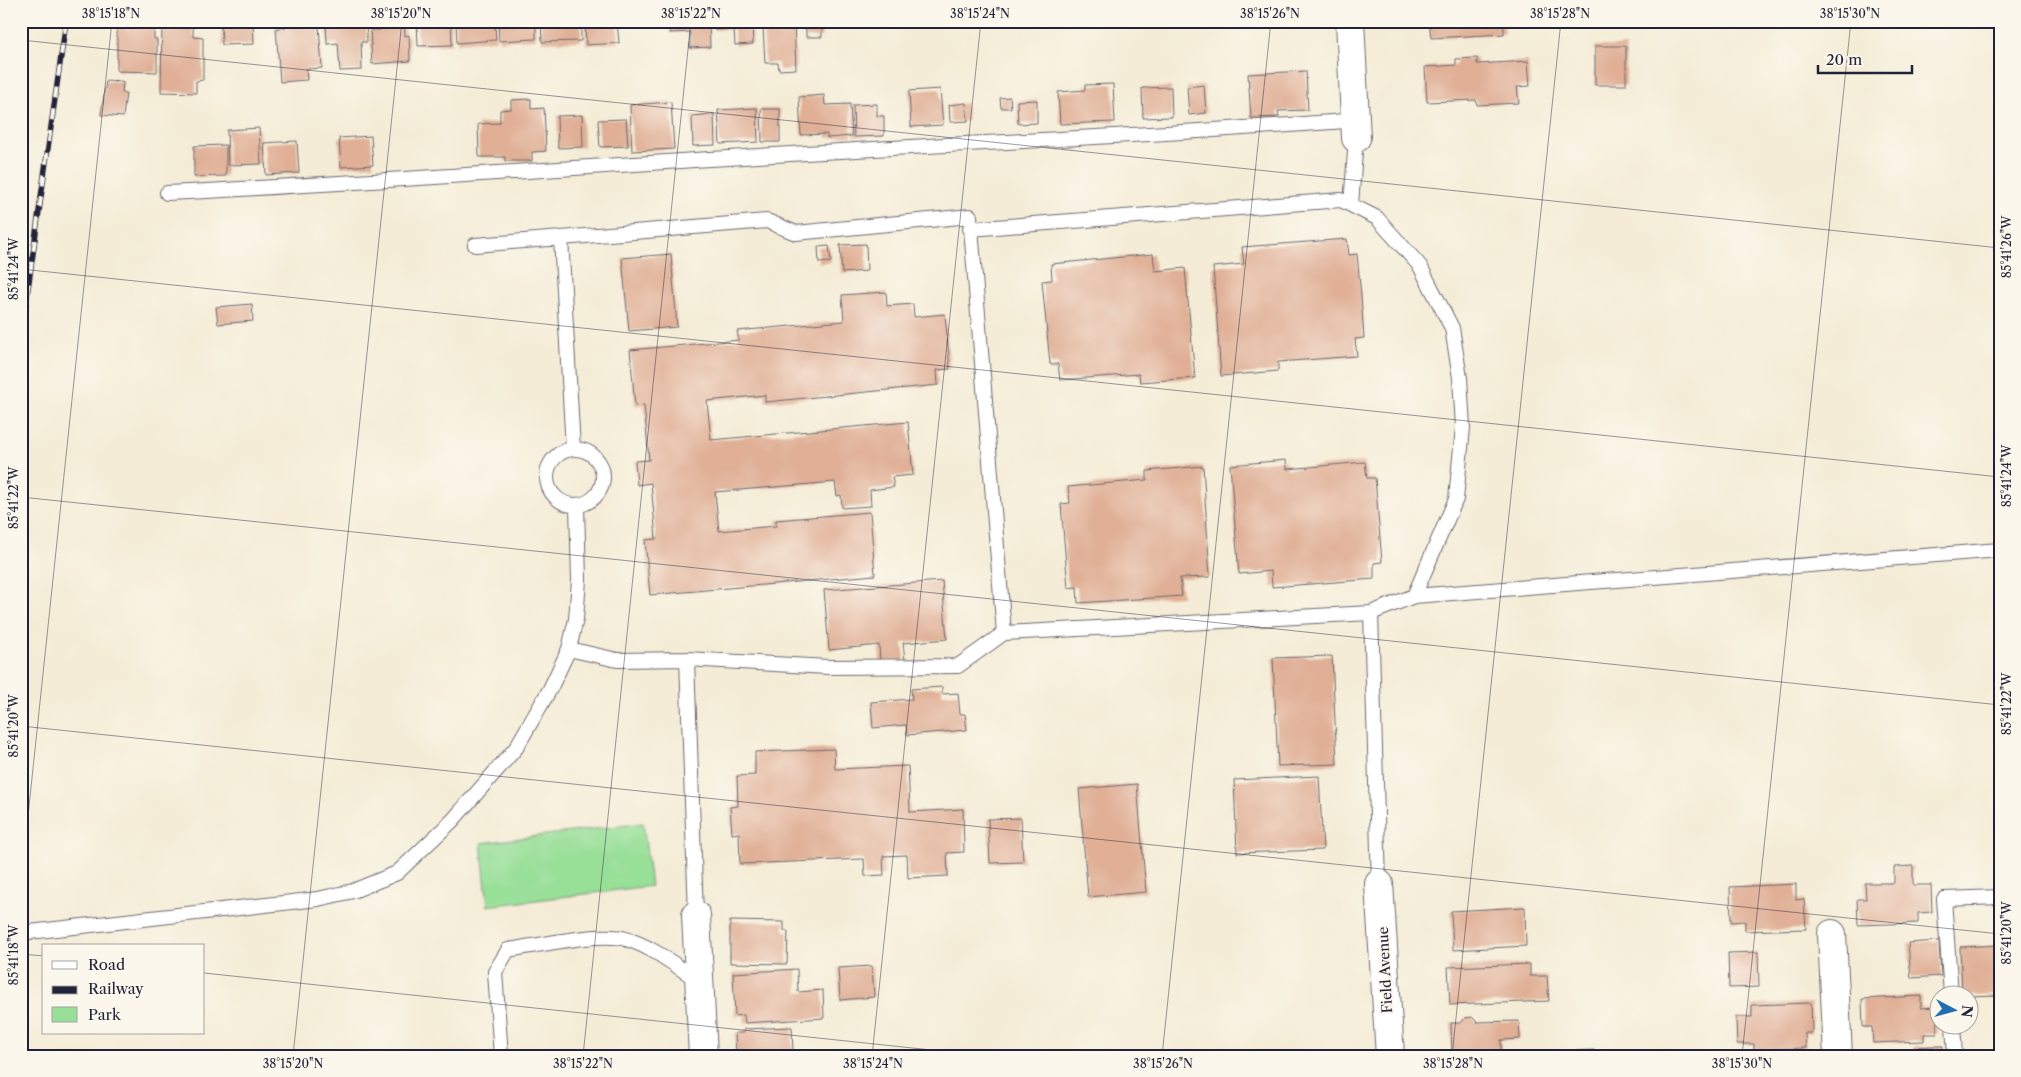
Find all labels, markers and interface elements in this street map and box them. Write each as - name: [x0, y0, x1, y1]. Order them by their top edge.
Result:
- text: 38°15'18"N: [82, 6, 140, 21]
- text: 38°15'20"N: [371, 6, 431, 21]
- text: 38°15'22"N: [661, 6, 721, 21]
- text: 38°15'24"N: [950, 6, 1010, 21]
- text: 38°15'26"N: [1240, 6, 1300, 21]
- text: 38°15'28"N: [1530, 6, 1590, 21]
- text: 38°15'30"N: [1820, 6, 1880, 21]
- scale bar: [1818, 42, 1912, 74]
- text: 20 m: [1826, 50, 1862, 69]
- text: 85°41'26"W: [1999, 215, 2014, 278]
- text: 85°41'24"W: [6, 237, 21, 300]
- text: 85°41'24"W: [1999, 444, 2014, 507]
- text: 85°41'22"W: [6, 466, 21, 529]
- text: 85°41'22"W: [1999, 672, 2014, 735]
- text: 85°41'20"W: [6, 693, 21, 758]
- text: 85°41'20"W: [1999, 900, 2014, 965]
- text: 85°41'18"W: [6, 924, 21, 985]
- street label: Field Avenue: [1374, 926, 1396, 1014]
- legend: [42, 944, 205, 1034]
- text: Road: [88, 955, 125, 974]
- text: Railway: [88, 979, 144, 998]
- north arrow: [1928, 984, 1978, 1034]
- text: N: [1957, 1004, 1977, 1018]
- text: Park: [88, 1005, 122, 1024]
- text: 38°15'20"N: [263, 1056, 323, 1071]
- text: 38°15'22"N: [553, 1056, 613, 1071]
- text: 38°15'24"N: [843, 1056, 903, 1071]
- text: 38°15'26"N: [1133, 1056, 1193, 1071]
- text: 38°15'28"N: [1423, 1056, 1483, 1071]
- text: 38°15'30"N: [1712, 1056, 1772, 1071]

